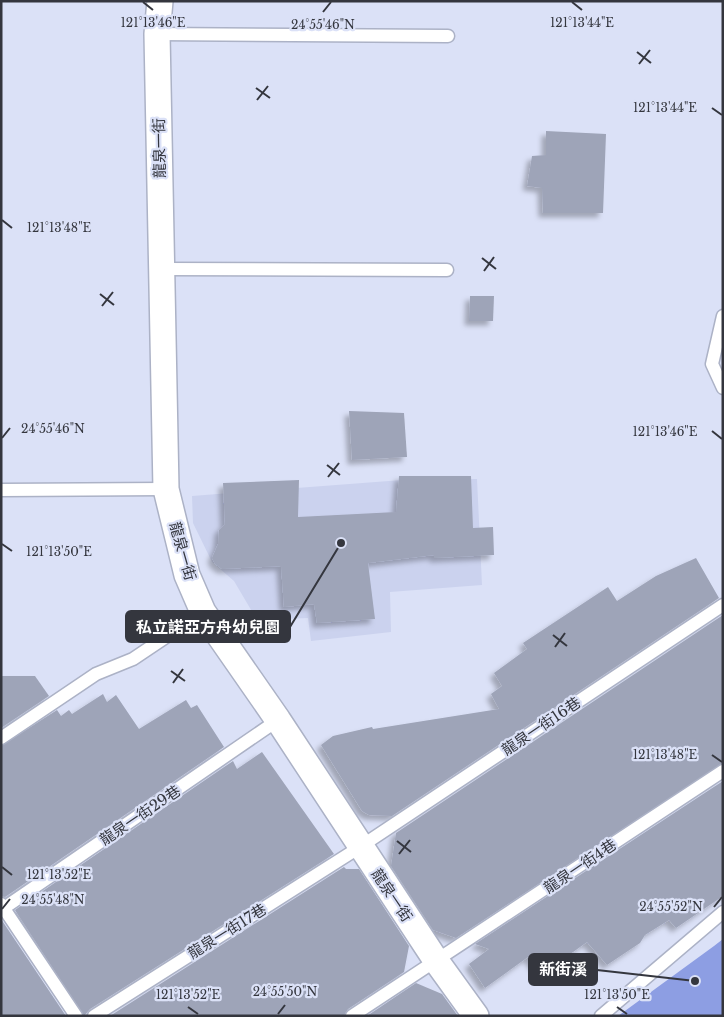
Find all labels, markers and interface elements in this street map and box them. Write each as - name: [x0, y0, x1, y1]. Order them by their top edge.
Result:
- text: 121°13'46"E: [121, 15, 186, 30]
- text: 121°13'44"E: [550, 15, 614, 30]
- text: 24°55'46"N: [291, 17, 355, 32]
- text: 121°13'44"E: [633, 100, 697, 115]
- street label: 龍泉一街: [149, 118, 169, 178]
- text: 121°13'48"E: [27, 220, 92, 235]
- text: 24°55'46"N: [21, 421, 85, 436]
- text: 121°13'46"E: [633, 424, 698, 439]
- street label: 龍泉一街: [166, 520, 200, 582]
- text: 121°13'50"E: [26, 544, 92, 559]
- callout: 私立諾亞方舟幼兒園: [126, 611, 290, 642]
- text: 私立諾亞方舟幼兒園: [136, 617, 280, 637]
- street label: 龍泉一街16巷: [498, 693, 584, 759]
- text: 121°13'48"E: [633, 747, 698, 762]
- street label: 龍泉一街29巷: [96, 781, 184, 849]
- street label: 龍泉一街4巷: [540, 835, 620, 897]
- street label: 龍泉一街: [367, 865, 417, 925]
- text: 121°13'52"E: [27, 867, 92, 882]
- text: 24°55'48"N: [21, 892, 85, 907]
- street label: 龍泉一街17巷: [184, 899, 270, 963]
- text: 24°55'52"N: [639, 899, 703, 914]
- callout: 新街溪: [529, 954, 597, 985]
- text: 新街溪: [539, 959, 587, 979]
- text: 24°55'50"N: [253, 984, 318, 999]
- text: 121°13'52"E: [156, 987, 221, 1002]
- text: 121°13'50"E: [584, 987, 650, 1002]

